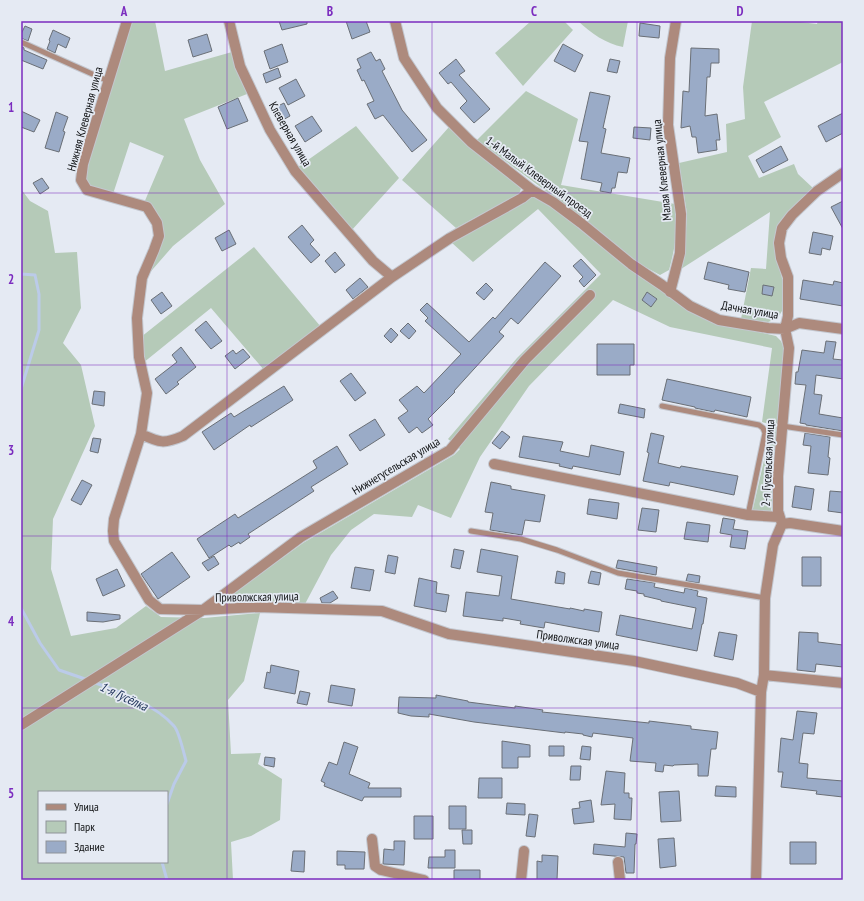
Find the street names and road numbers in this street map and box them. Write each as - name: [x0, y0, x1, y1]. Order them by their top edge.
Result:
- street label: Нижняя Клеверная улица: [63, 65, 106, 173]
- street label: Клеверная улица: [266, 99, 315, 169]
- street label: Малая Клеверная улица: [649, 118, 674, 221]
- street label: 1-й Малый Клеверный проезд: [483, 133, 596, 221]
- street label: Дачная улица: [720, 297, 780, 322]
- street label: 2-я Гусельская улица: [758, 419, 777, 507]
- street label: Нижнегусельская улица: [349, 433, 443, 498]
- street label: Приволжская улица: [215, 588, 299, 605]
- street label: Приволжская улица: [536, 626, 621, 653]

